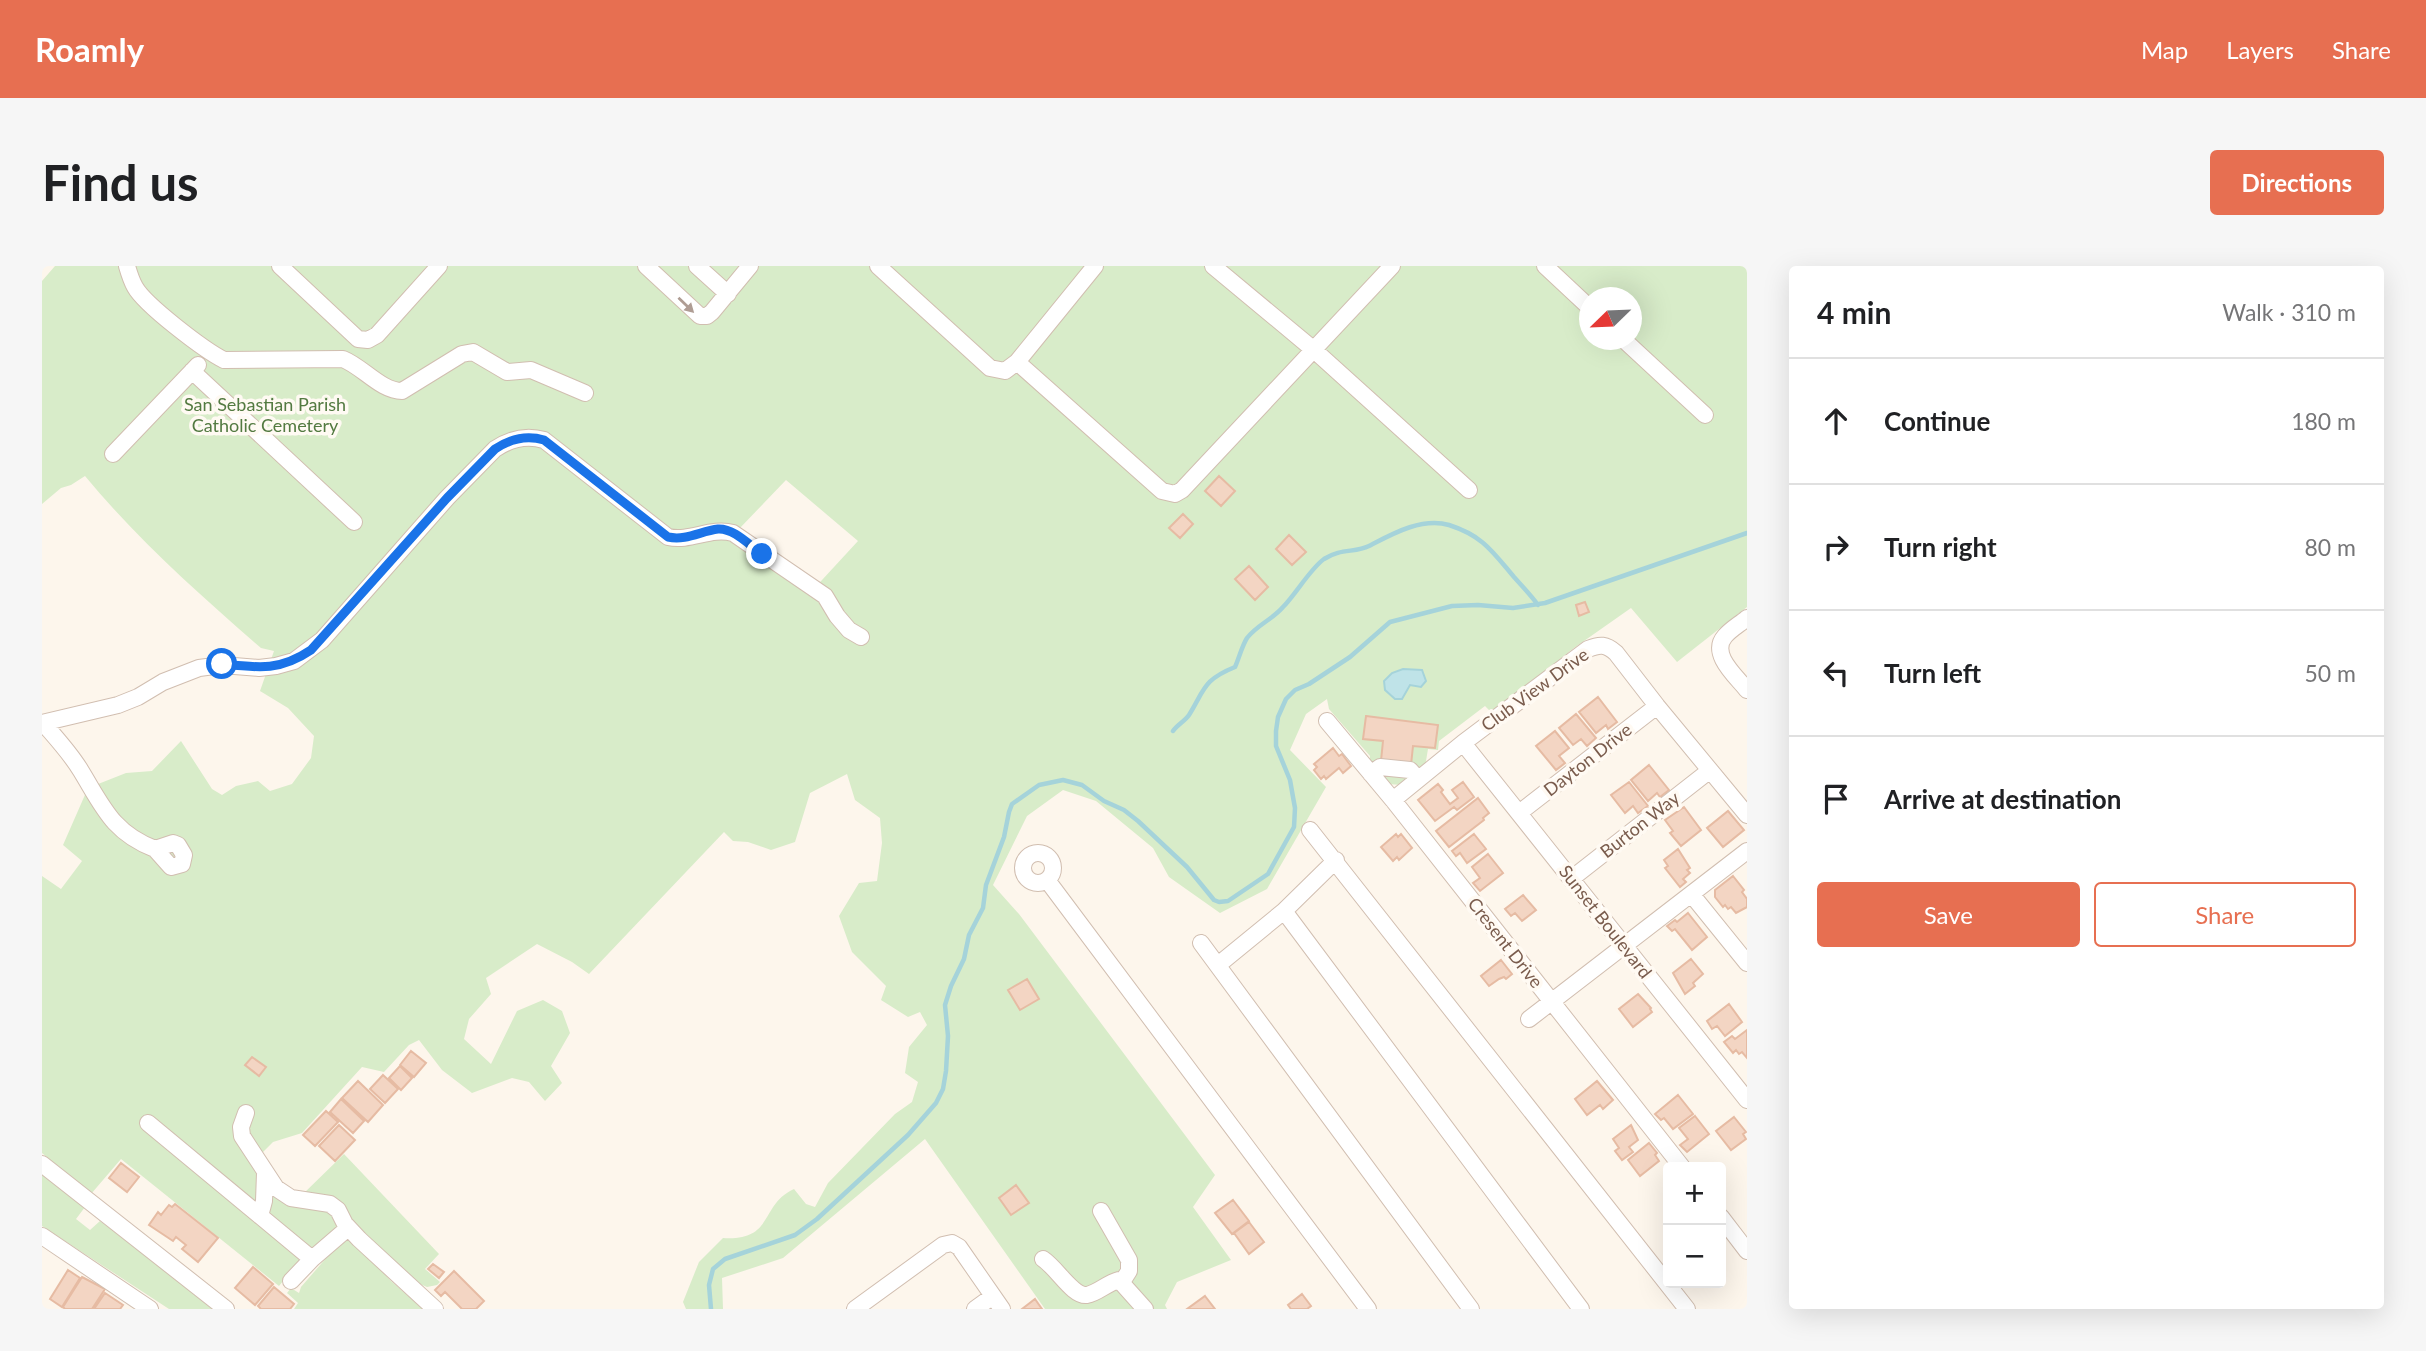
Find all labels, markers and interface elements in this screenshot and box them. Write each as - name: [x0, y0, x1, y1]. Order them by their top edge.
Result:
- text: Roamly: [35, 29, 144, 69]
- text: Map: [2141, 35, 2188, 64]
- text: Layers: [2226, 35, 2294, 64]
- text: Share: [2332, 35, 2391, 64]
- button: Directions: [2210, 150, 2384, 215]
- text: Find us: [42, 153, 199, 211]
- north arrow: [1579, 287, 1642, 350]
- text: 4 min: [1817, 294, 1891, 330]
- one-way arrow: [677, 296, 694, 312]
- text: Walk · 310 m: [2222, 298, 2356, 326]
- park label: San Sebastian Parish Catholic Cemetery: [184, 393, 346, 436]
- icon: ahead: [1817, 402, 1855, 440]
- text: Continue: [1884, 405, 1990, 437]
- text: 180 m: [2291, 407, 2356, 435]
- icon: right: [1817, 528, 1855, 566]
- text: Turn right: [1884, 531, 1997, 563]
- text: 80 m: [2305, 533, 2356, 561]
- route end: [746, 538, 777, 569]
- street label: Club View Drive: [1476, 643, 1592, 736]
- route start: [206, 648, 237, 679]
- icon: left: [1817, 654, 1855, 692]
- text: Turn left: [1884, 657, 1981, 689]
- text: 50 m: [2305, 659, 2356, 687]
- street label: Dayton Drive: [1539, 718, 1636, 800]
- icon: arrive: [1817, 780, 1855, 818]
- text: Arrive at destination: [1884, 783, 2121, 815]
- street label: Burton Way: [1595, 786, 1684, 862]
- street label: Sunset Boulevard: [1555, 860, 1657, 982]
- button: Save: [1817, 882, 2080, 947]
- button: Share: [2094, 882, 2356, 947]
- street label: Cresent Drive: [1464, 893, 1548, 992]
- map controls: [1663, 1162, 1726, 1288]
- button: +: [1663, 1162, 1726, 1225]
- button: −: [1663, 1225, 1726, 1288]

